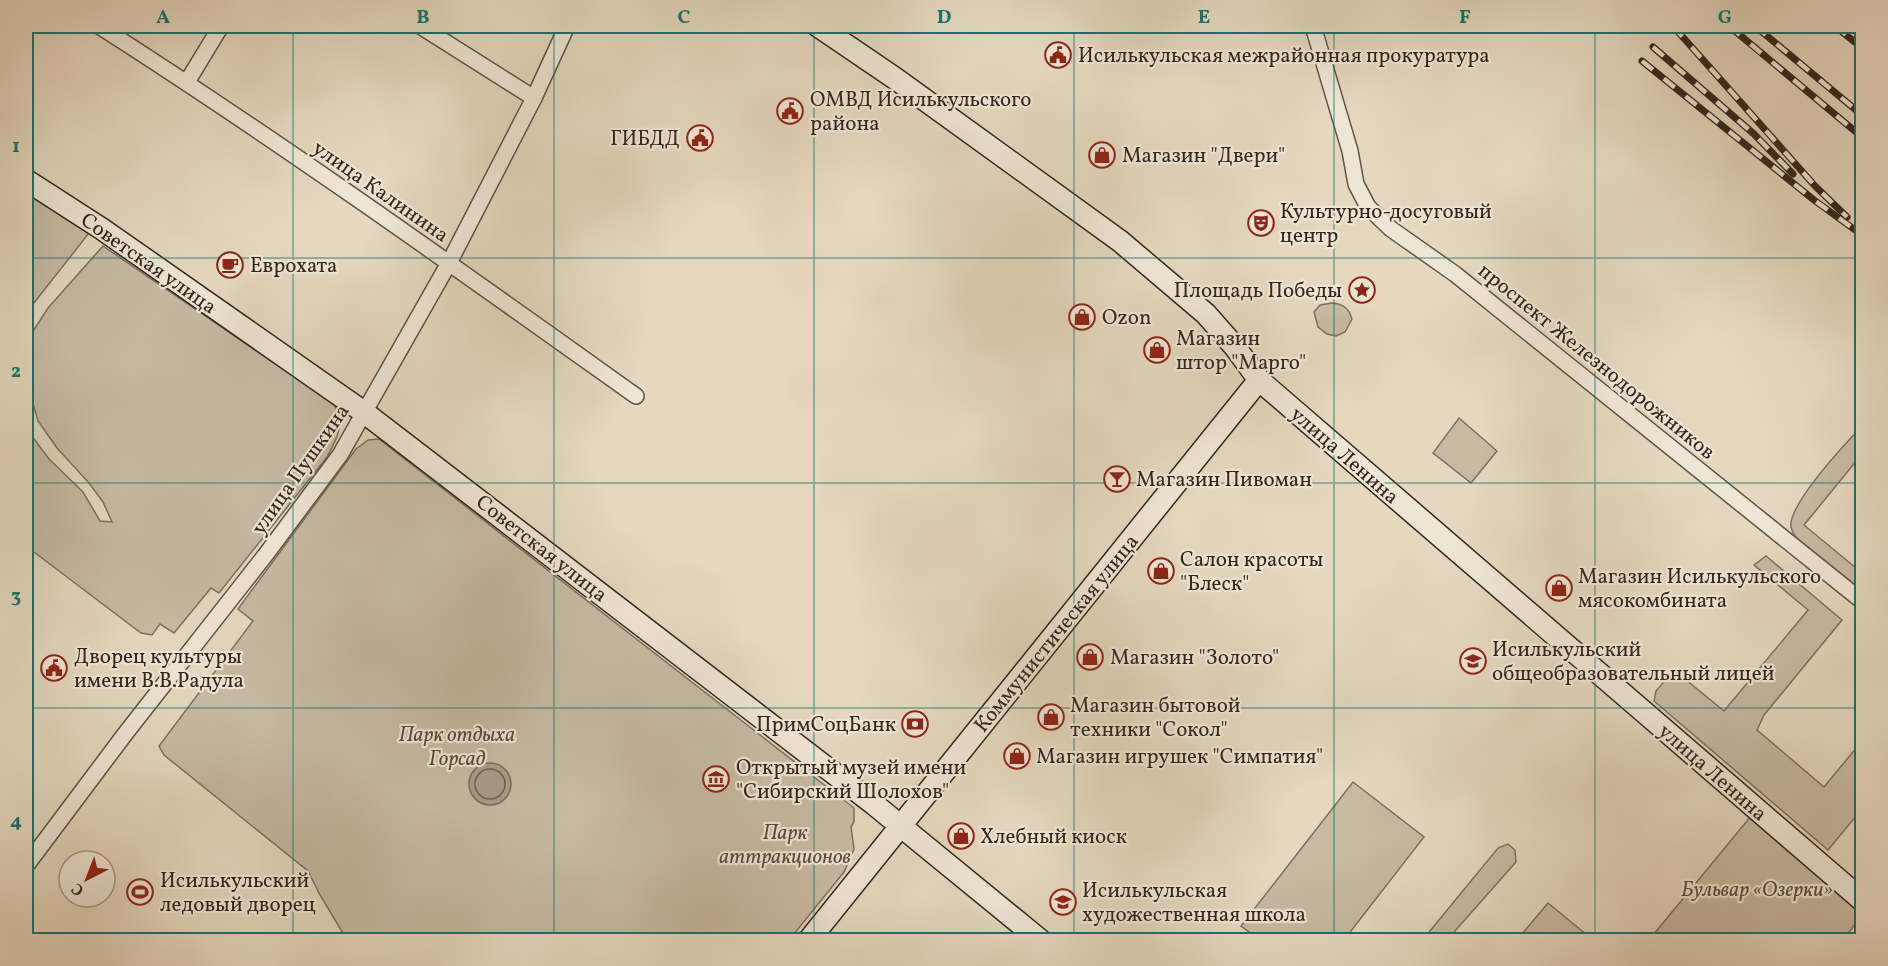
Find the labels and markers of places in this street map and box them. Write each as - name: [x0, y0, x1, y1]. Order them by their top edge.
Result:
- public building icon: Исилькульская межрайонная прокуратура: [1043, 40, 1073, 70]
- place label: Исилькульская межрайонная прокуратура: [1078, 42, 1490, 71]
- place label: ОМВД Исилькульского района: [810, 86, 1031, 139]
- public building icon: ОМВД Исилькульского района: [775, 96, 805, 126]
- public building icon: ГИБДД: [685, 123, 715, 153]
- place label: ГИБДД: [610, 125, 680, 154]
- shop icon: Магазин "Двери": [1087, 140, 1117, 170]
- place label: Магазин "Двери": [1122, 142, 1285, 171]
- place label: Культурно-досуговый центр: [1280, 198, 1492, 251]
- theatre icon: Культурно-досуговый центр: [1246, 208, 1276, 238]
- cafe icon: Еврохата: [215, 250, 245, 280]
- place label: Еврохата: [250, 252, 338, 281]
- place icon: Площадь Победы: [1347, 275, 1377, 305]
- place label: Площадь Победы: [1174, 277, 1342, 306]
- shop icon: Ozon: [1067, 302, 1097, 332]
- place label: Ozon: [1102, 304, 1152, 333]
- place label: Магазин штор "Марго": [1176, 325, 1306, 378]
- shop icon: Магазин штор "Марго": [1142, 335, 1172, 365]
- bar icon: Магазин Пивоман: [1102, 464, 1132, 494]
- place label: Магазин Пивоман: [1136, 466, 1312, 495]
- place label: Салон красоты "Блеск": [1180, 546, 1323, 599]
- shop icon: Салон красоты "Блеск": [1146, 556, 1176, 586]
- place label: Магазин Исилькульского мясокомбината: [1578, 563, 1821, 616]
- shop icon: Магазин Исилькульского мясокомбината: [1544, 573, 1574, 603]
- place label: Исилькульский общеобразовательный лицей: [1492, 636, 1775, 689]
- shop icon: Магазин "Золото": [1075, 642, 1105, 672]
- place label: Дворец культуры имени В.В.Радула: [74, 643, 244, 696]
- place label: Магазин "Золото": [1110, 644, 1279, 673]
- school or university icon: Исилькульский общеобразовательный лицей: [1458, 646, 1488, 676]
- public building icon: Дворец культуры имени В.В.Радула: [39, 653, 69, 683]
- place label: Магазин бытовой техники "Сокол": [1070, 692, 1241, 745]
- shop icon: Магазин бытовой техники "Сокол": [1036, 702, 1066, 732]
- bank icon: ПримСоцБанк: [900, 709, 930, 739]
- place label: ПримСоцБанк: [756, 711, 896, 740]
- shop icon: Магазин игрушек "Симпатия": [1002, 741, 1032, 771]
- place label: Магазин игрушек "Симпатия": [1036, 743, 1323, 772]
- place label: Открытый музей имени "Сибирский Шолохов": [736, 754, 967, 807]
- museum icon: Открытый музей имени "Сибирский Шолохов": [701, 764, 731, 794]
- shop icon: Хлебный киоск: [946, 821, 976, 851]
- place label: Хлебный киоск: [980, 823, 1127, 852]
- place label: Исилькульский ледовый дворец: [160, 867, 316, 920]
- sports icon: Исилькульский ледовый дворец: [125, 877, 155, 907]
- place label: Исилькульская художественная школа: [1082, 877, 1306, 930]
- school or university icon: Исилькульская художественная школа: [1048, 887, 1078, 917]

